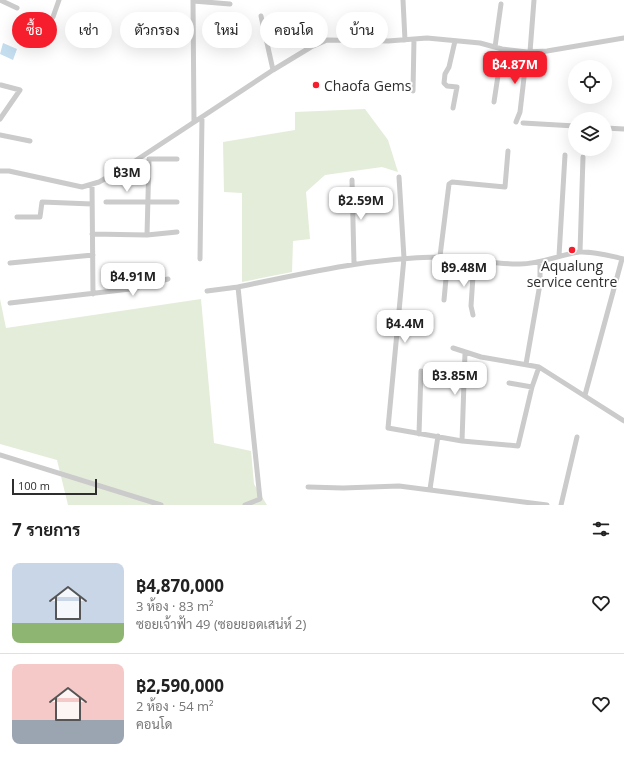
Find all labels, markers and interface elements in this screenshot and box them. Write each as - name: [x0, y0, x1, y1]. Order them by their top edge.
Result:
- chip: ซื้อ: [12, 12, 57, 48]
- chip: เช่า: [65, 12, 112, 48]
- chip: ตัวกรอง: [120, 12, 194, 48]
- chip: ใหม่: [202, 12, 252, 48]
- chip: คอนโด: [260, 12, 328, 48]
- chip: บ้าน: [336, 12, 388, 48]
- pin: ฿4.87M: [482, 51, 548, 85]
- text: ฿4.87M: [492, 55, 538, 73]
- map controls: [568, 60, 612, 156]
- button: locate: [568, 60, 612, 104]
- place label: Chaofa Gems: [324, 76, 412, 95]
- marker: Chaofa Gems: [311, 80, 321, 90]
- button: layers: [568, 112, 612, 156]
- pin: ฿3M: [108, 159, 146, 193]
- text: ฿3M: [113, 163, 141, 181]
- pin: ฿2.59M: [328, 187, 394, 221]
- text: ฿2.59M: [338, 191, 384, 209]
- marker: Aqualung service centre: [567, 245, 577, 255]
- pin: ฿9.48M: [431, 254, 497, 288]
- place label: Aqualung service centre: [527, 256, 617, 291]
- text: ฿9.48M: [441, 258, 487, 276]
- pin: ฿4.91M: [100, 263, 166, 297]
- text: ฿4.91M: [110, 267, 156, 285]
- pin: ฿4.4M: [377, 310, 433, 344]
- text: ฿4.4M: [386, 314, 424, 332]
- pin: ฿3.85M: [422, 362, 488, 396]
- text: ฿3.85M: [432, 366, 478, 384]
- scale bar: [12, 477, 97, 496]
- text: 100 m: [18, 478, 50, 493]
- text: 7 รายการ: [12, 518, 81, 541]
- icon: filters: [590, 518, 612, 540]
- text: ฿4,870,000: [136, 574, 224, 597]
- icon: home: [44, 579, 92, 627]
- icon: heart: [590, 592, 612, 614]
- text: 3 ห้อง · 83 m²: [136, 597, 214, 615]
- text: ซอยเจ้าฟ้า 49 (ซอยยอดเสน่ห์ 2): [136, 615, 306, 633]
- text: ฿2,590,000: [136, 674, 224, 697]
- icon: home: [44, 680, 92, 728]
- icon: heart: [590, 693, 612, 715]
- text: 2 ห้อง · 54 m²: [136, 697, 214, 715]
- text: คอนโด: [136, 715, 172, 733]

